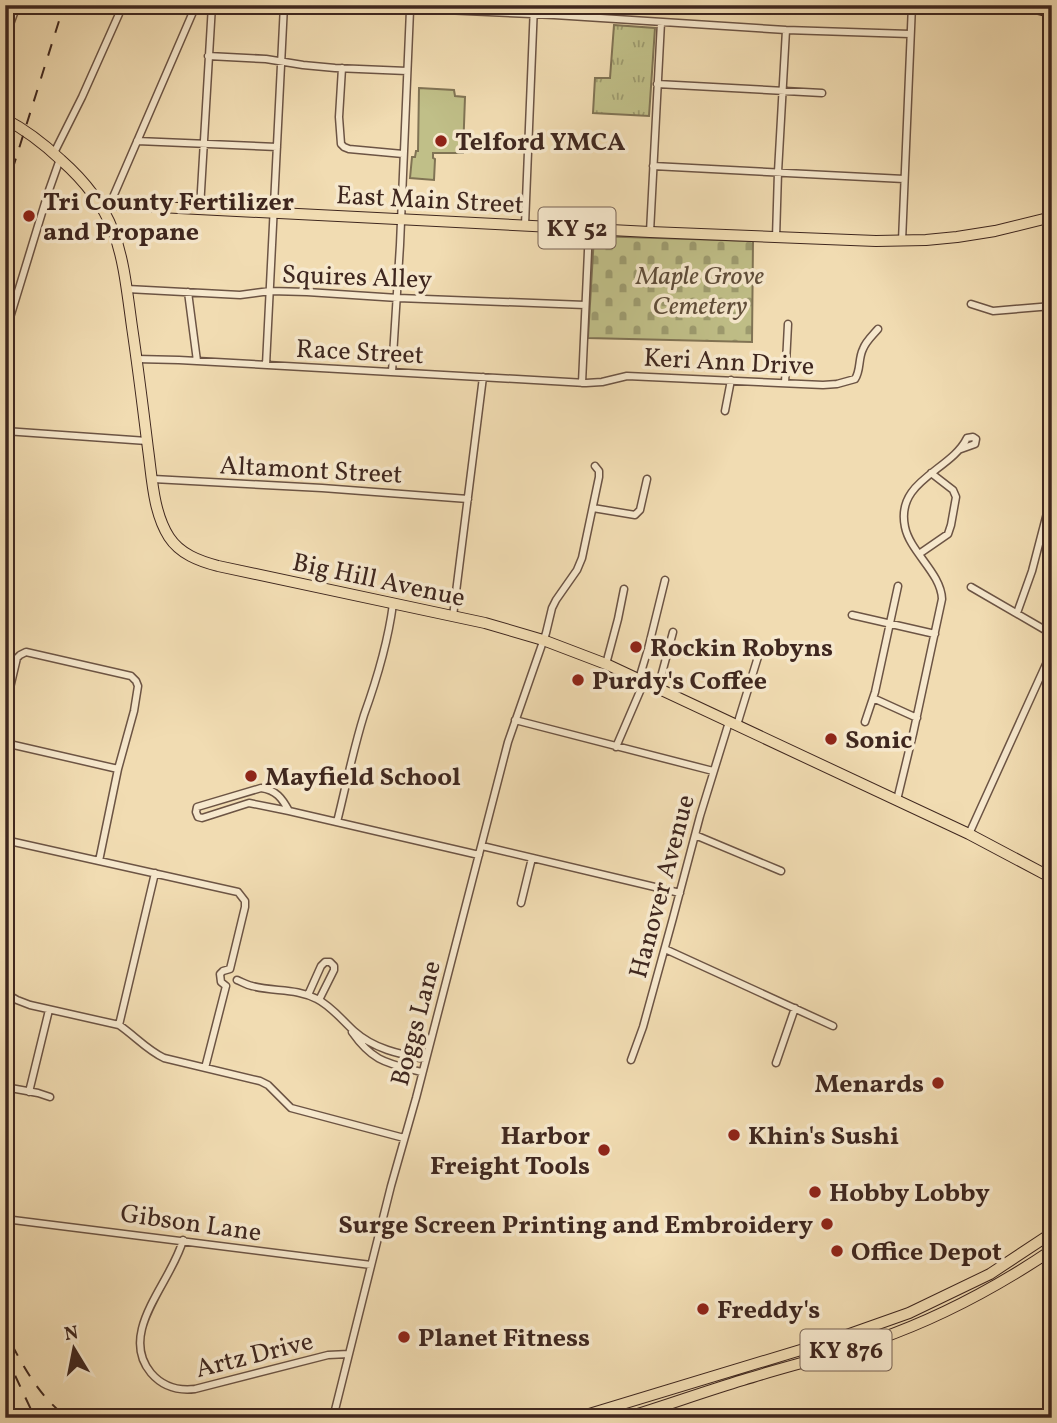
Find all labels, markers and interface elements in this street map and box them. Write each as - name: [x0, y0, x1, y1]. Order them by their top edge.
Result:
- place label: Telford YMCA: [455, 125, 626, 161]
- marker: Telford YMCA: [433, 133, 449, 149]
- street label: East Main Street: [335, 178, 525, 224]
- place label: Tri County Fertilizer and Propane: [43, 185, 294, 251]
- marker: Tri County Fertilizer and Propane: [21, 208, 37, 224]
- road number: KY 52: [538, 208, 616, 248]
- street label: Squires Alley: [281, 257, 433, 299]
- park label: Maple Grove Cemetery: [635, 259, 765, 325]
- street label: Race Street: [295, 332, 425, 374]
- street label: Keri Ann Drive: [643, 341, 815, 385]
- street label: Altamont Street: [219, 448, 403, 494]
- street label: Big Hill Avenue: [289, 545, 468, 617]
- place label: Rockin Robyns: [650, 631, 833, 667]
- marker: Rockin Robyns: [628, 639, 644, 655]
- place label: Purdy's Coffee: [592, 664, 767, 700]
- marker: Purdy's Coffee: [570, 672, 586, 688]
- place label: Sonic: [845, 723, 912, 759]
- marker: Sonic: [823, 731, 839, 747]
- place label: Mayfield School: [265, 760, 461, 796]
- marker: Mayfield School: [243, 768, 259, 784]
- street label: Hanover Avenue: [621, 791, 705, 982]
- street label: Boggs Lane: [383, 957, 451, 1090]
- place label: Menards: [815, 1067, 924, 1103]
- marker: Menards: [930, 1075, 946, 1091]
- place label: Harbor Freight Tools: [430, 1119, 590, 1185]
- place label: Khin's Sushi: [748, 1119, 899, 1155]
- marker: Khin's Sushi: [726, 1127, 742, 1143]
- marker: Harbor Freight Tools: [596, 1142, 612, 1158]
- place label: Hobby Lobby: [829, 1176, 990, 1212]
- marker: Hobby Lobby: [807, 1184, 823, 1200]
- street label: Gibson Lane: [118, 1196, 264, 1252]
- place label: Surge Screen Printing and Embroidery: [338, 1208, 813, 1244]
- marker: Surge Screen Printing and Embroidery: [819, 1216, 835, 1232]
- place label: Office Depot: [851, 1235, 1002, 1271]
- marker: Office Depot: [829, 1243, 845, 1259]
- place label: Freddy's: [717, 1293, 820, 1329]
- marker: Freddy's: [695, 1301, 711, 1317]
- north arrow: [38, 1314, 108, 1384]
- text: N: [62, 1320, 81, 1348]
- place label: Planet Fitness: [418, 1321, 590, 1357]
- street label: Artz Drive: [192, 1324, 317, 1388]
- marker: Planet Fitness: [396, 1329, 412, 1345]
- road number: KY 876: [800, 1330, 892, 1370]

